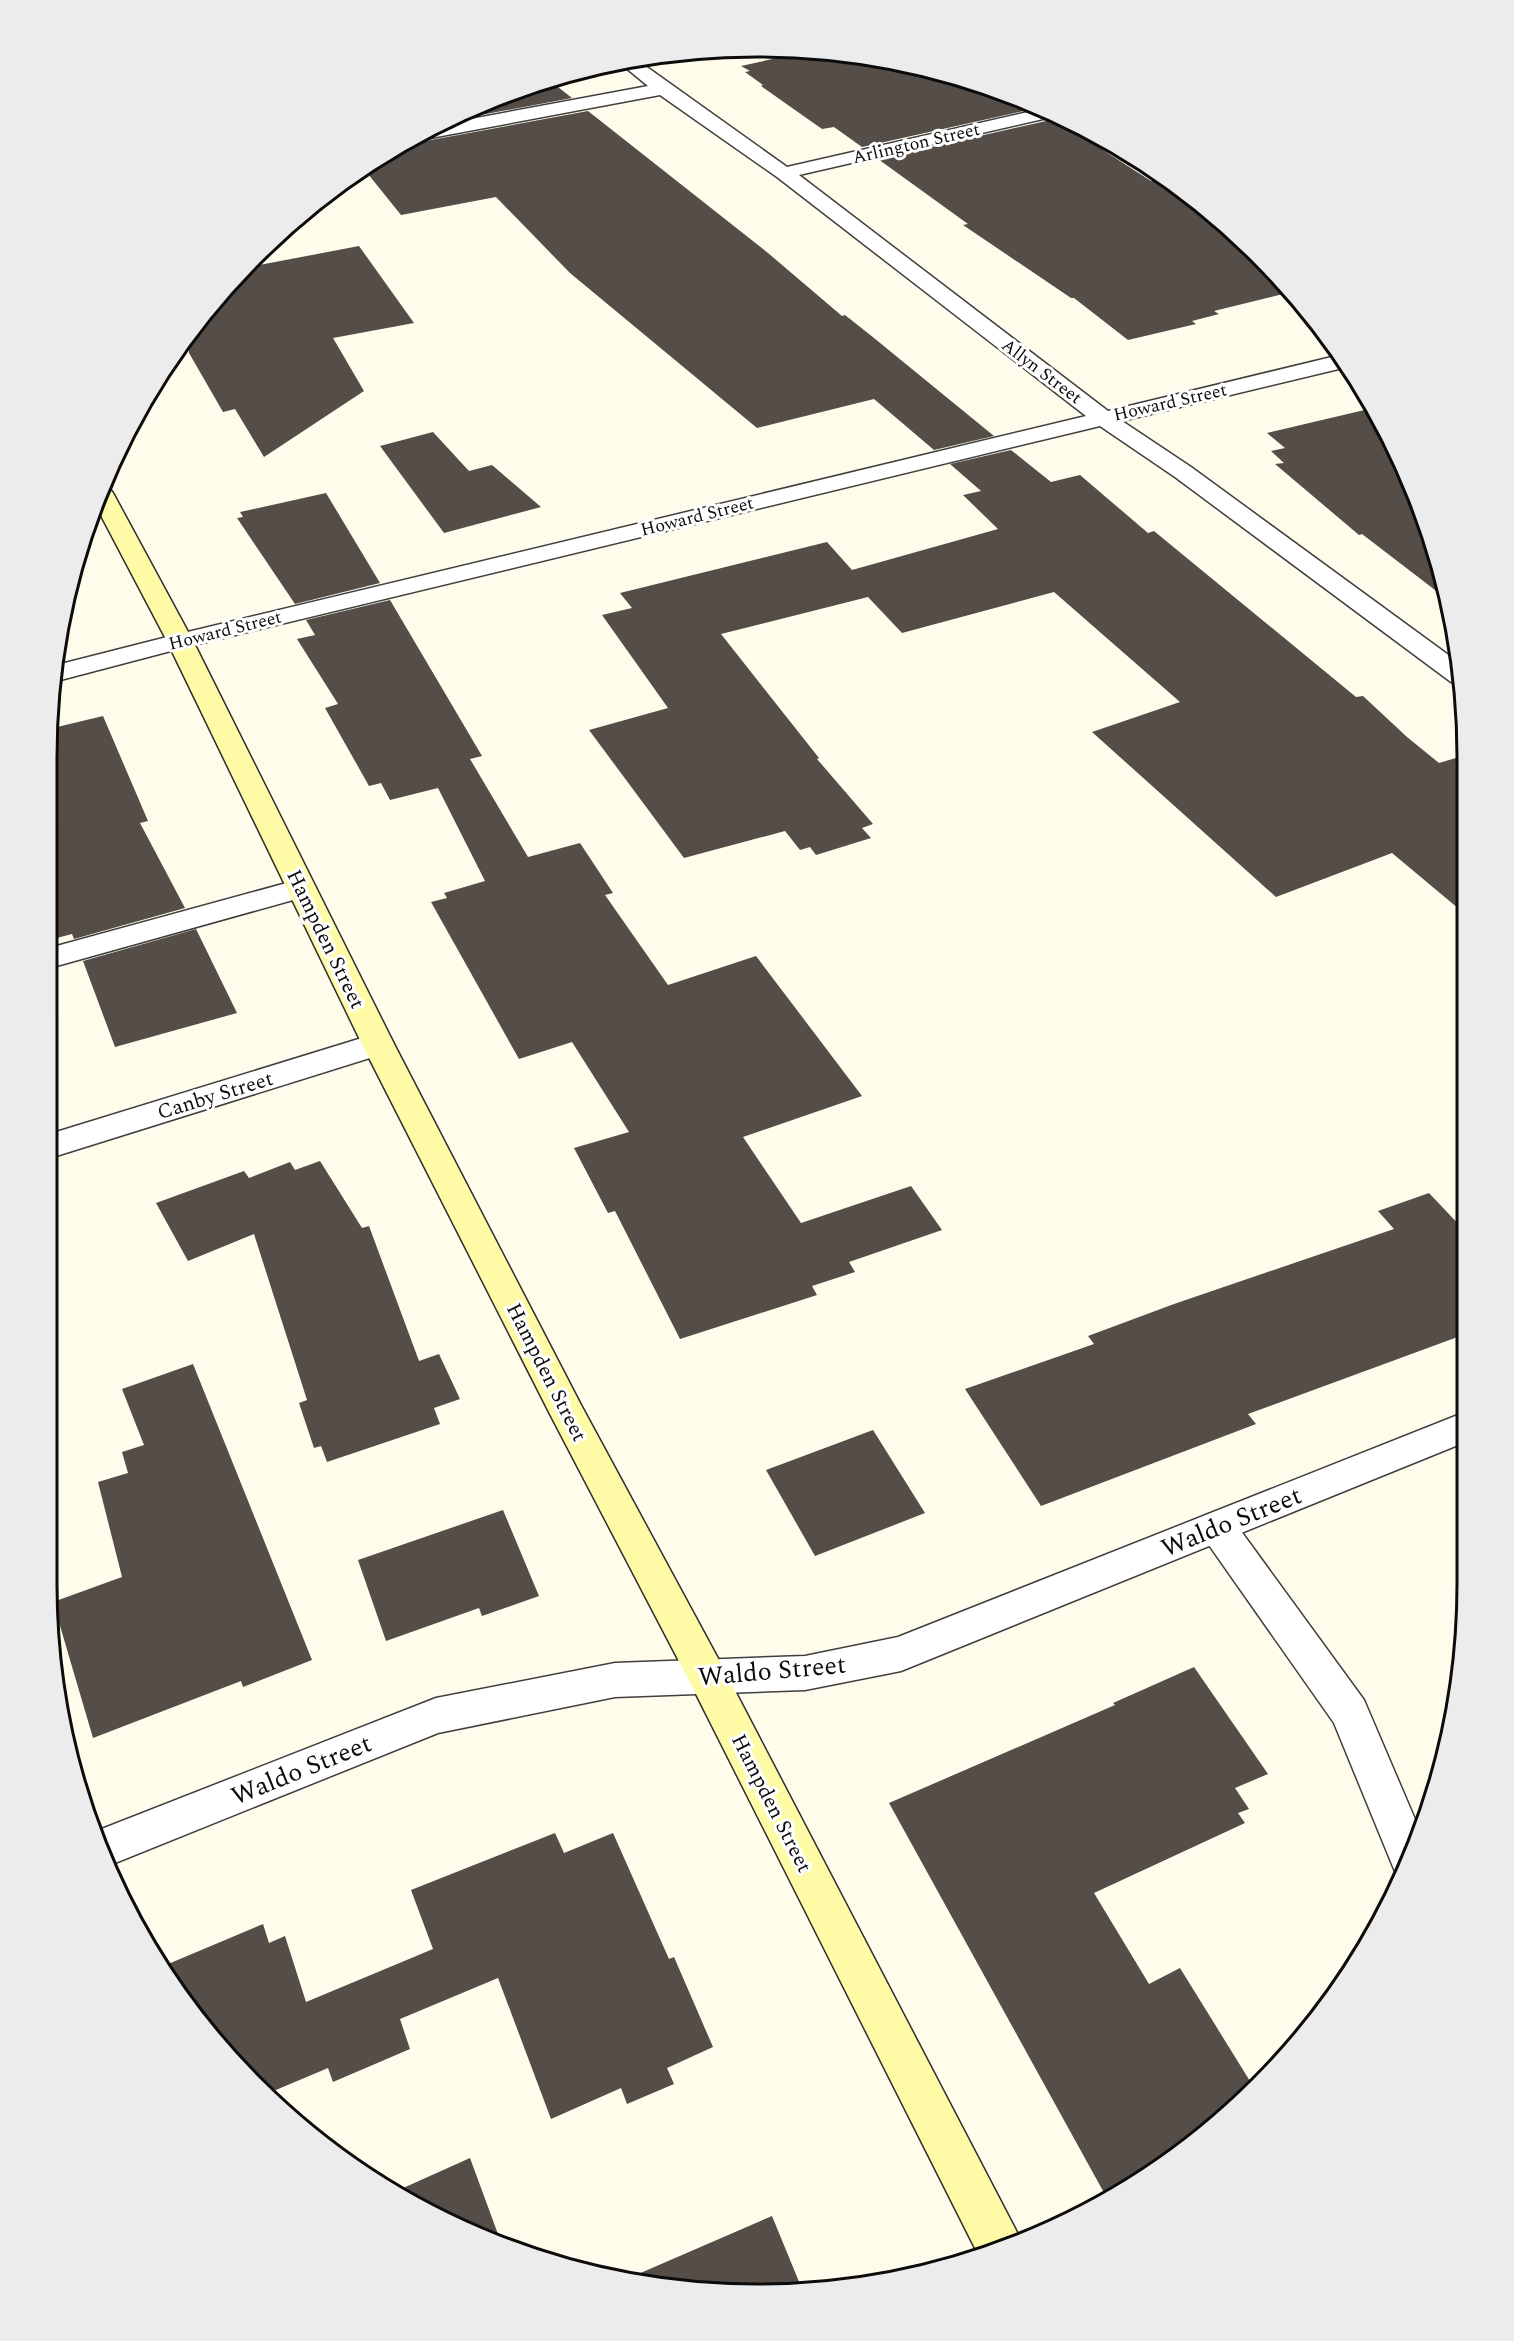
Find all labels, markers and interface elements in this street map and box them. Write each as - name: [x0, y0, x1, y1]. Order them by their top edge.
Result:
- street label: Arlington Street: [850, 116, 983, 171]
- street label: Allyn Street: [996, 332, 1088, 411]
- street label: Howard Street: [1111, 376, 1229, 429]
- street label: Howard Street: [638, 489, 756, 544]
- street label: Howard Street: [166, 603, 284, 658]
- street label: Hampden Street: [277, 864, 373, 1015]
- street label: Canby Street: [153, 1063, 277, 1129]
- street label: Hampden Street: [497, 1298, 595, 1447]
- street label: Waldo Street: [1155, 1476, 1308, 1568]
- street label: Waldo Street: [696, 1645, 848, 1697]
- street label: Waldo Street: [225, 1724, 378, 1816]
- street label: Hampden Street: [722, 1729, 820, 1878]

